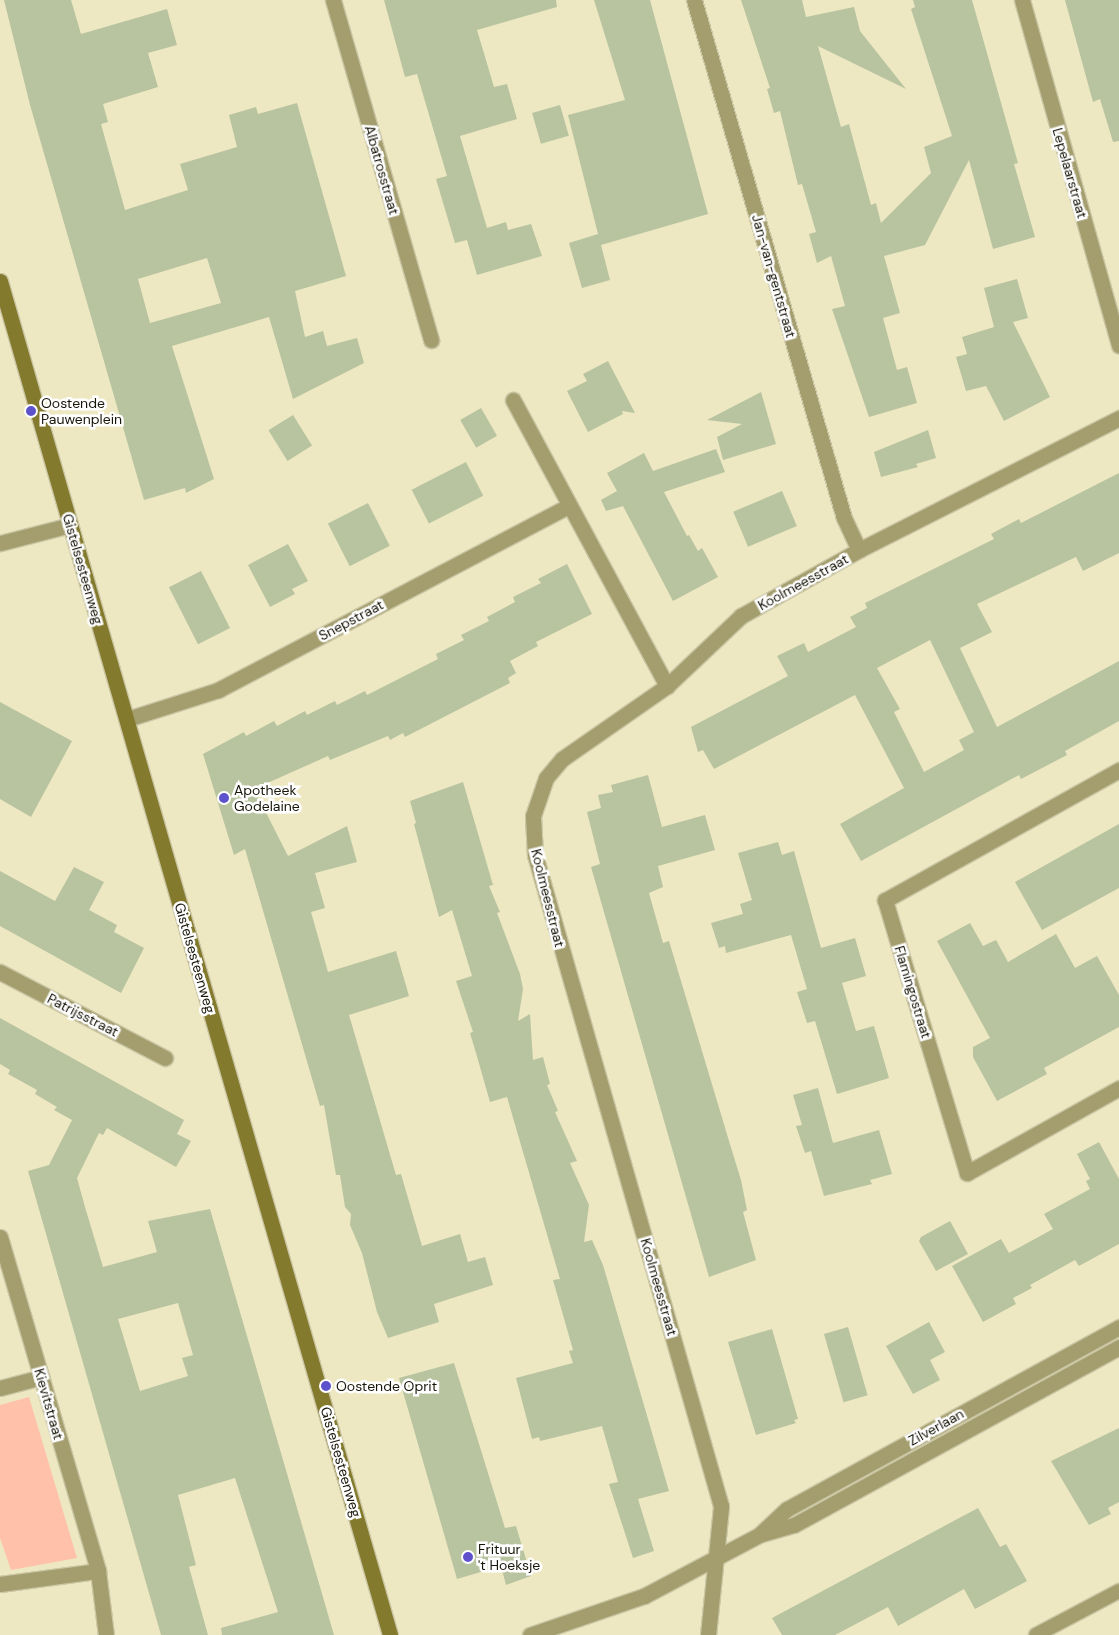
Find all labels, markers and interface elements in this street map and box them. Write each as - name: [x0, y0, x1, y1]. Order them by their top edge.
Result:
- street label: Albatrosstraat: [361, 123, 403, 217]
- street label: Lepelaarstraat: [1049, 126, 1091, 220]
- street label: Jan-van-gentstraat: [748, 212, 800, 340]
- place label: Oostende Pauwenplein: [41, 395, 122, 428]
- marker: Oostende Pauwenplein: [25, 405, 37, 417]
- street label: Gistelsesteenweg: [59, 512, 107, 626]
- street label: Koolmeesstraat: [755, 550, 851, 614]
- street label: Snepstraat: [316, 596, 386, 644]
- place label: Apotheek Godelaine: [234, 782, 300, 814]
- marker: Apotheek Godelaine: [218, 792, 230, 804]
- street label: Koolmeesstraat: [528, 847, 568, 949]
- street label: Gistelsesteenweg: [171, 901, 219, 1015]
- street label: Flamingostraat: [891, 944, 935, 1040]
- street label: Patrijsstraat: [45, 990, 121, 1040]
- street label: Koolmeesstraat: [637, 1236, 681, 1338]
- street label: Kievitstraat: [31, 1366, 67, 1442]
- place label: Oostende Oprit: [336, 1378, 437, 1394]
- marker: Oostende Oprit: [320, 1380, 332, 1392]
- street label: Gistelsesteenweg: [317, 1405, 365, 1519]
- street label: Zilverlaan: [905, 1405, 967, 1449]
- place label: Frituur 't Hoeksje: [478, 1541, 540, 1574]
- marker: Frituur 't Hoeksje: [462, 1551, 474, 1563]

